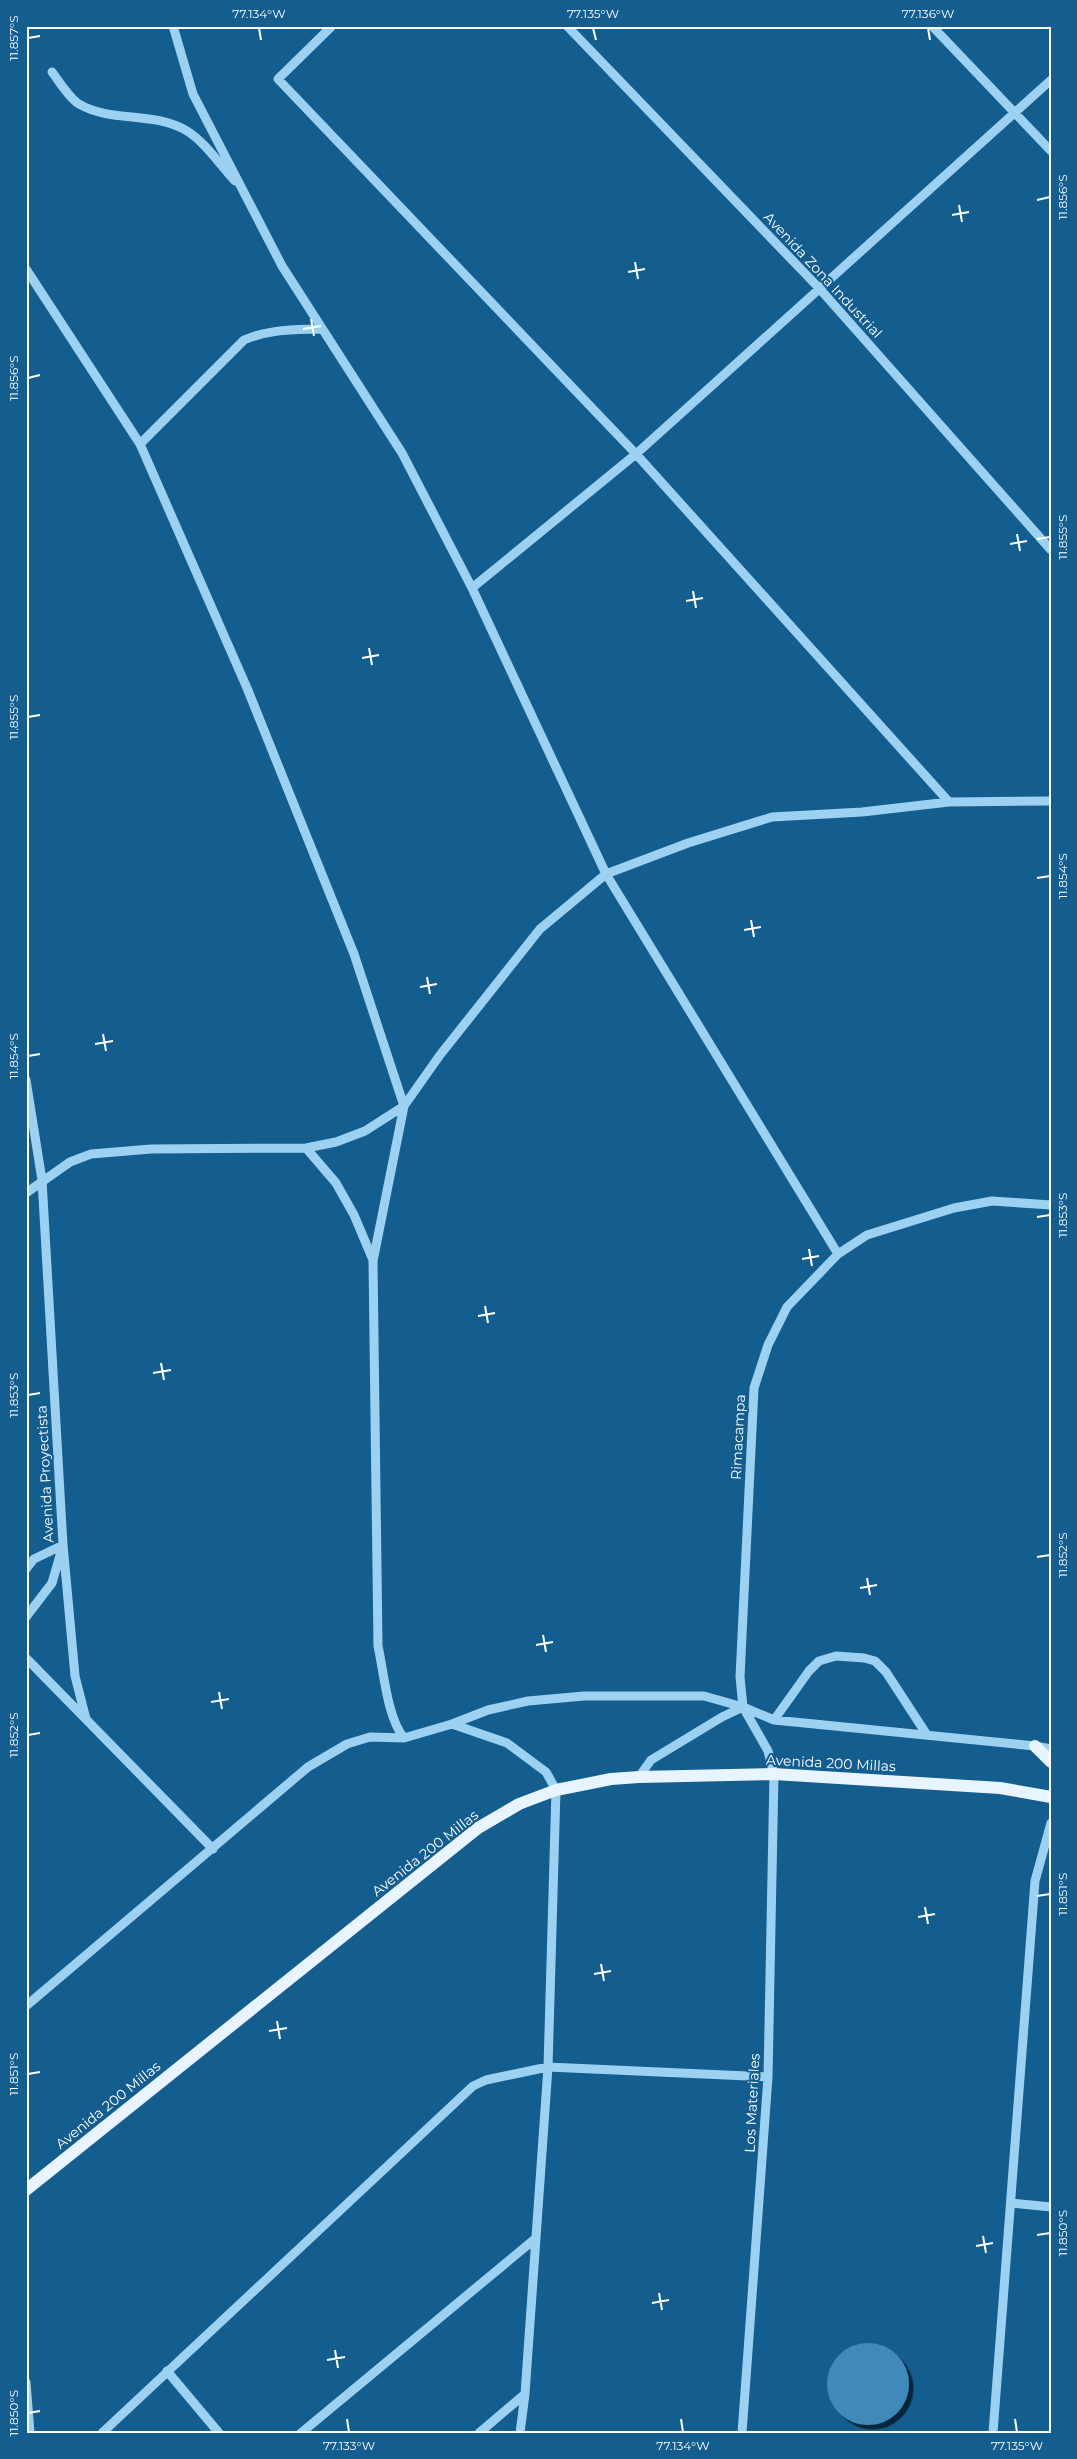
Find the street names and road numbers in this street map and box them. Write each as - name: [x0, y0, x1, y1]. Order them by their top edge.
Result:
- street label: Avenida Zona Industrial: [760, 208, 886, 342]
- street label: Rimacampa: [727, 1394, 749, 1480]
- street label: Avenida Proyectista: [32, 1405, 58, 1543]
- street label: Avenida 200 Millas: [766, 1751, 897, 1775]
- street label: Avenida 200 Millas: [368, 1806, 482, 1900]
- street label: Los Materiales: [740, 2053, 764, 2153]
- street label: Avenida 200 Millas: [52, 2057, 164, 2153]

